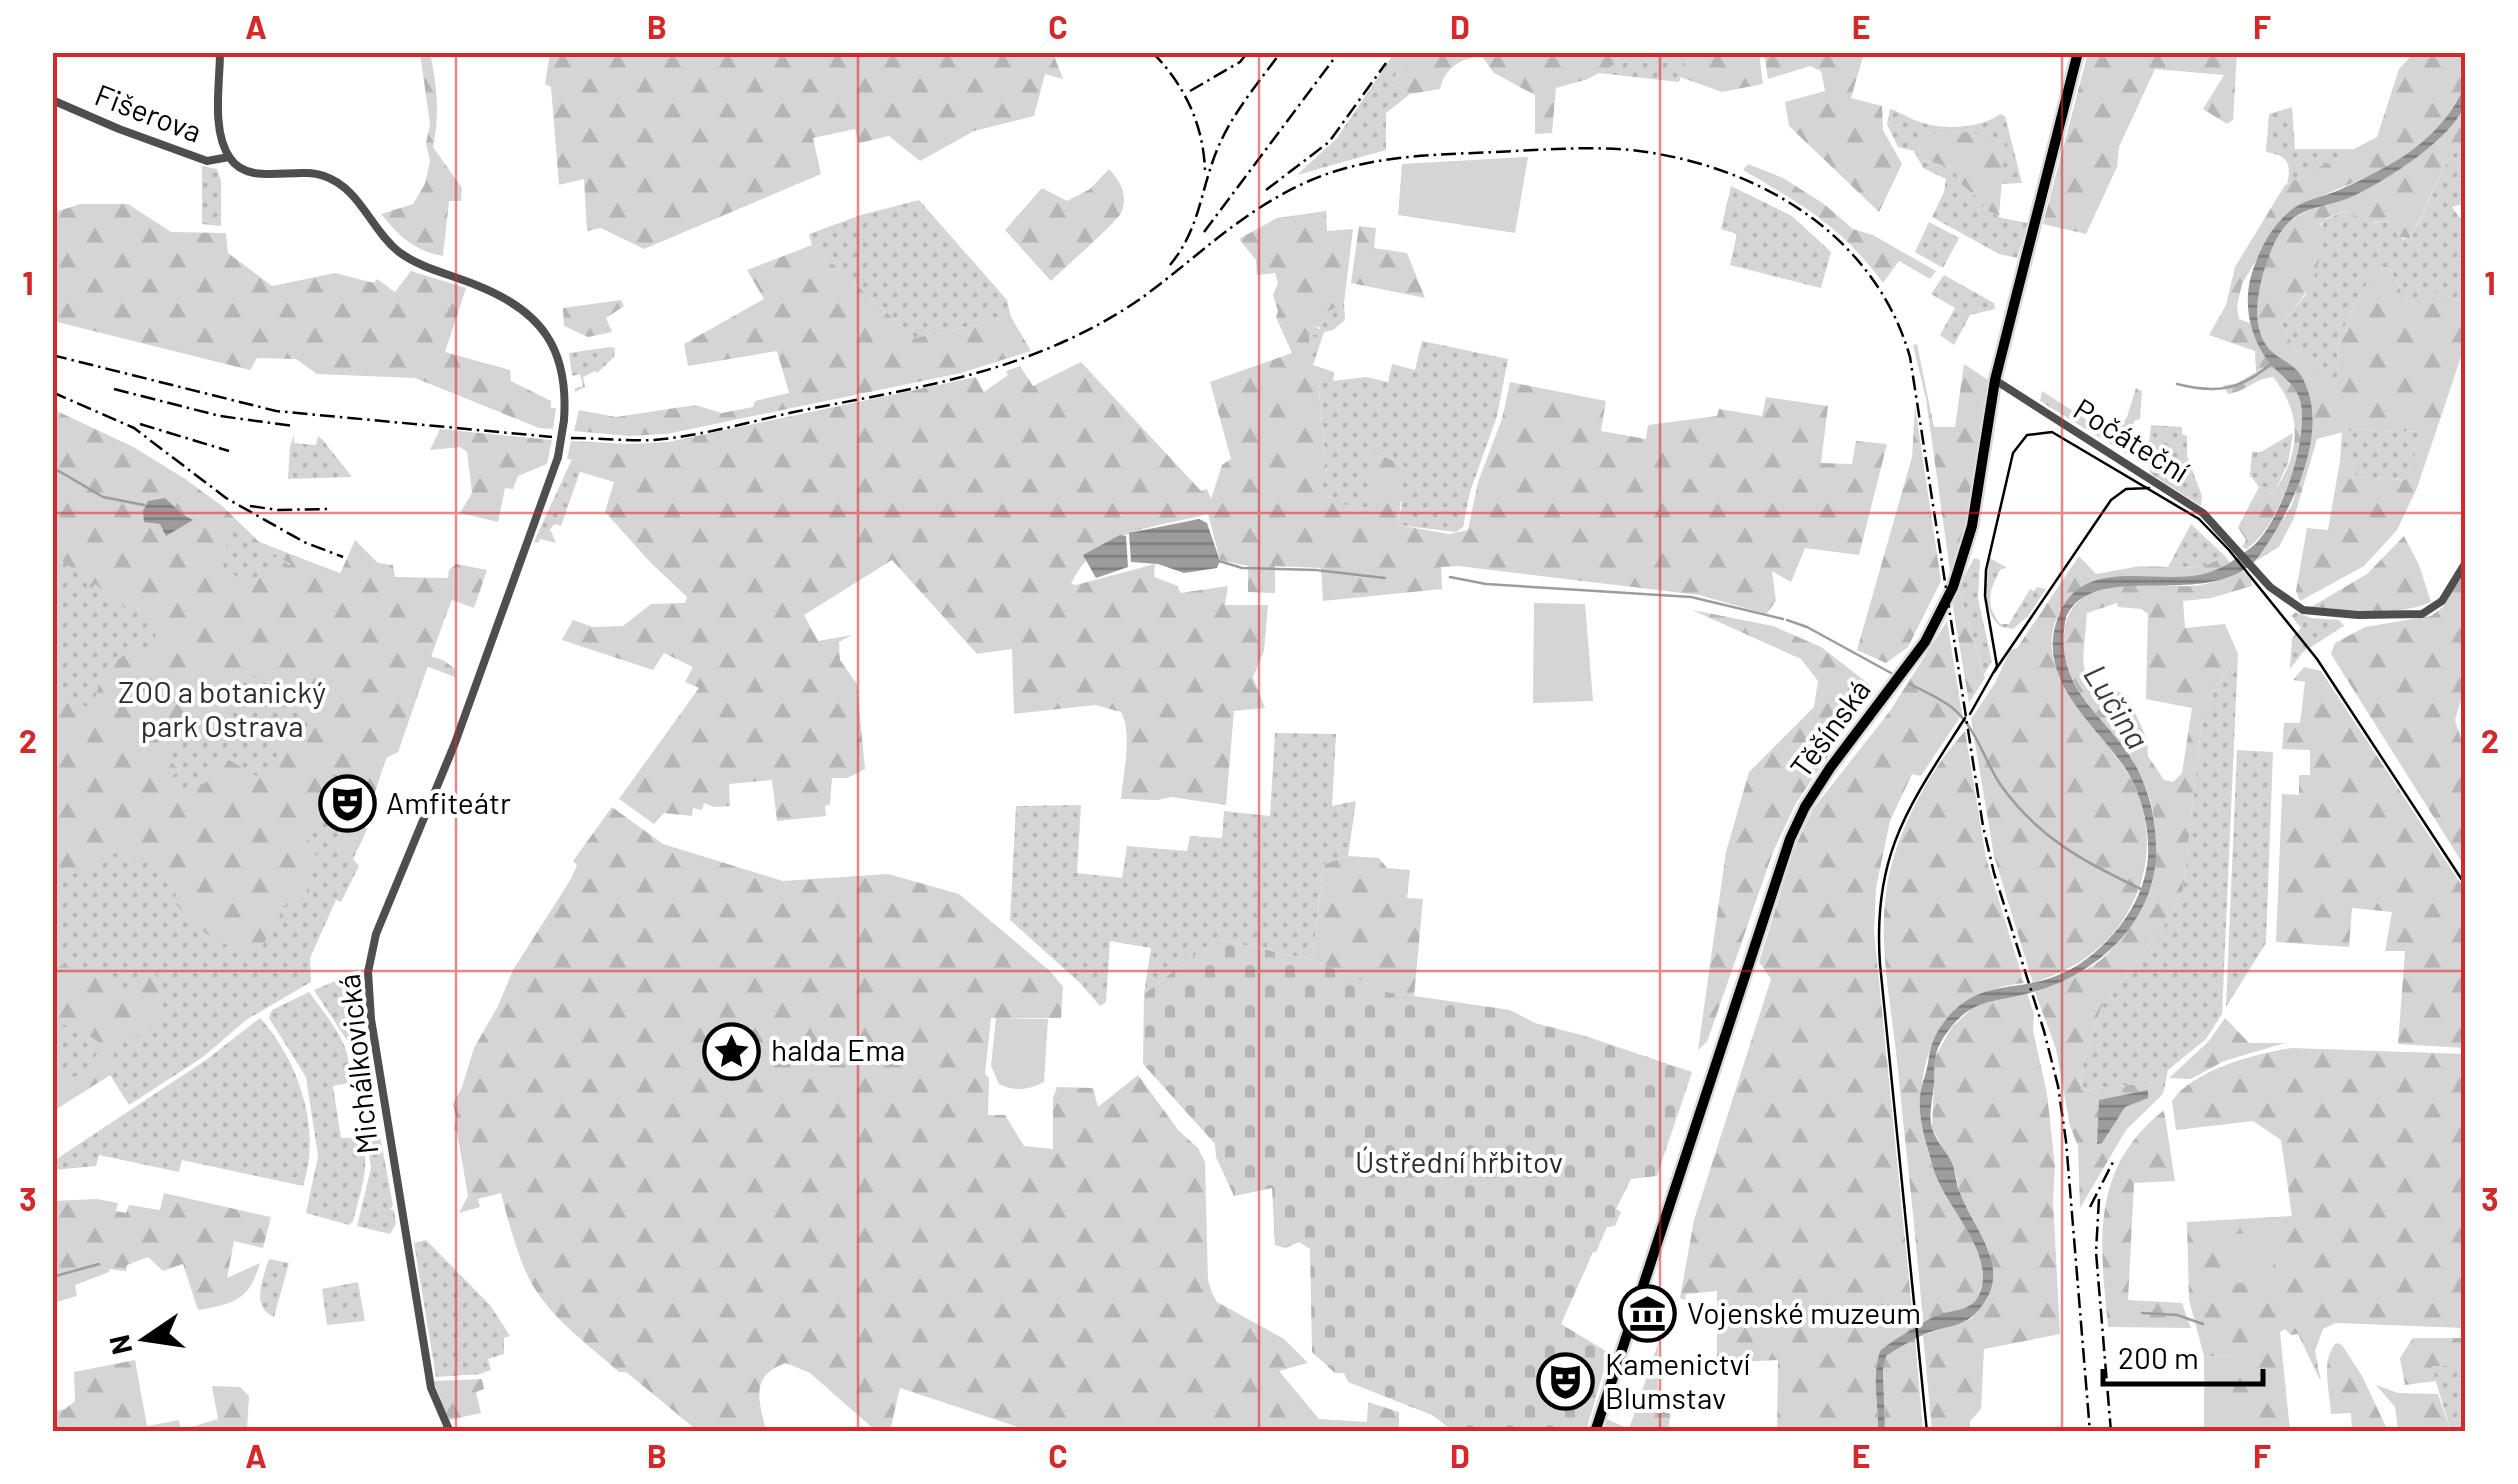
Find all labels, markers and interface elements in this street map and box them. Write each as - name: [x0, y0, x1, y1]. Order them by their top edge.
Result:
- text: A: [245, 7, 267, 45]
- text: B: [647, 7, 667, 45]
- text: C: [1048, 7, 1068, 45]
- text: D: [1450, 7, 1470, 45]
- text: E: [1852, 7, 1870, 45]
- text: F: [2253, 7, 2271, 45]
- street label: Fišerova: [90, 75, 207, 149]
- text: 1: [22, 263, 34, 301]
- text: 1: [2484, 263, 2496, 301]
- street label: Počáteční: [2068, 390, 2196, 489]
- water label: Lučina: [2077, 657, 2158, 755]
- street label: Těšínská: [1782, 672, 1877, 784]
- park label: ZOO a botanický park Ostrava: [118, 673, 326, 743]
- text: 2: [19, 721, 37, 759]
- text: 2: [2481, 721, 2499, 759]
- theatre icon: Amfiteátr: [317, 774, 377, 834]
- place label: Amfiteátr: [386, 784, 511, 820]
- street label: Michálkovická: [330, 972, 384, 1156]
- place icon: halda Ema: [702, 1021, 762, 1081]
- place label: halda Ema: [771, 1031, 905, 1067]
- park label: Ústřední hřbitov: [1355, 1143, 1563, 1179]
- text: 3: [19, 1179, 37, 1217]
- text: 3: [2481, 1179, 2499, 1217]
- museum icon: Vojenské muzeum: [1618, 1284, 1678, 1344]
- north arrow: [95, 1289, 195, 1389]
- place label: Vojenské muzeum: [1687, 1294, 1921, 1330]
- scale bar: [2103, 1324, 2263, 1386]
- text: N: [101, 1332, 138, 1358]
- text: 200 m: [2118, 1339, 2199, 1375]
- place label: Kamenictví Blumstav: [1605, 1345, 1750, 1415]
- theatre icon: Kamenictví Blumstav: [1536, 1352, 1596, 1412]
- text: A: [245, 1436, 267, 1474]
- text: B: [647, 1436, 667, 1474]
- text: C: [1048, 1436, 1068, 1474]
- text: D: [1450, 1436, 1470, 1474]
- text: E: [1852, 1436, 1870, 1474]
- text: F: [2253, 1436, 2271, 1474]

